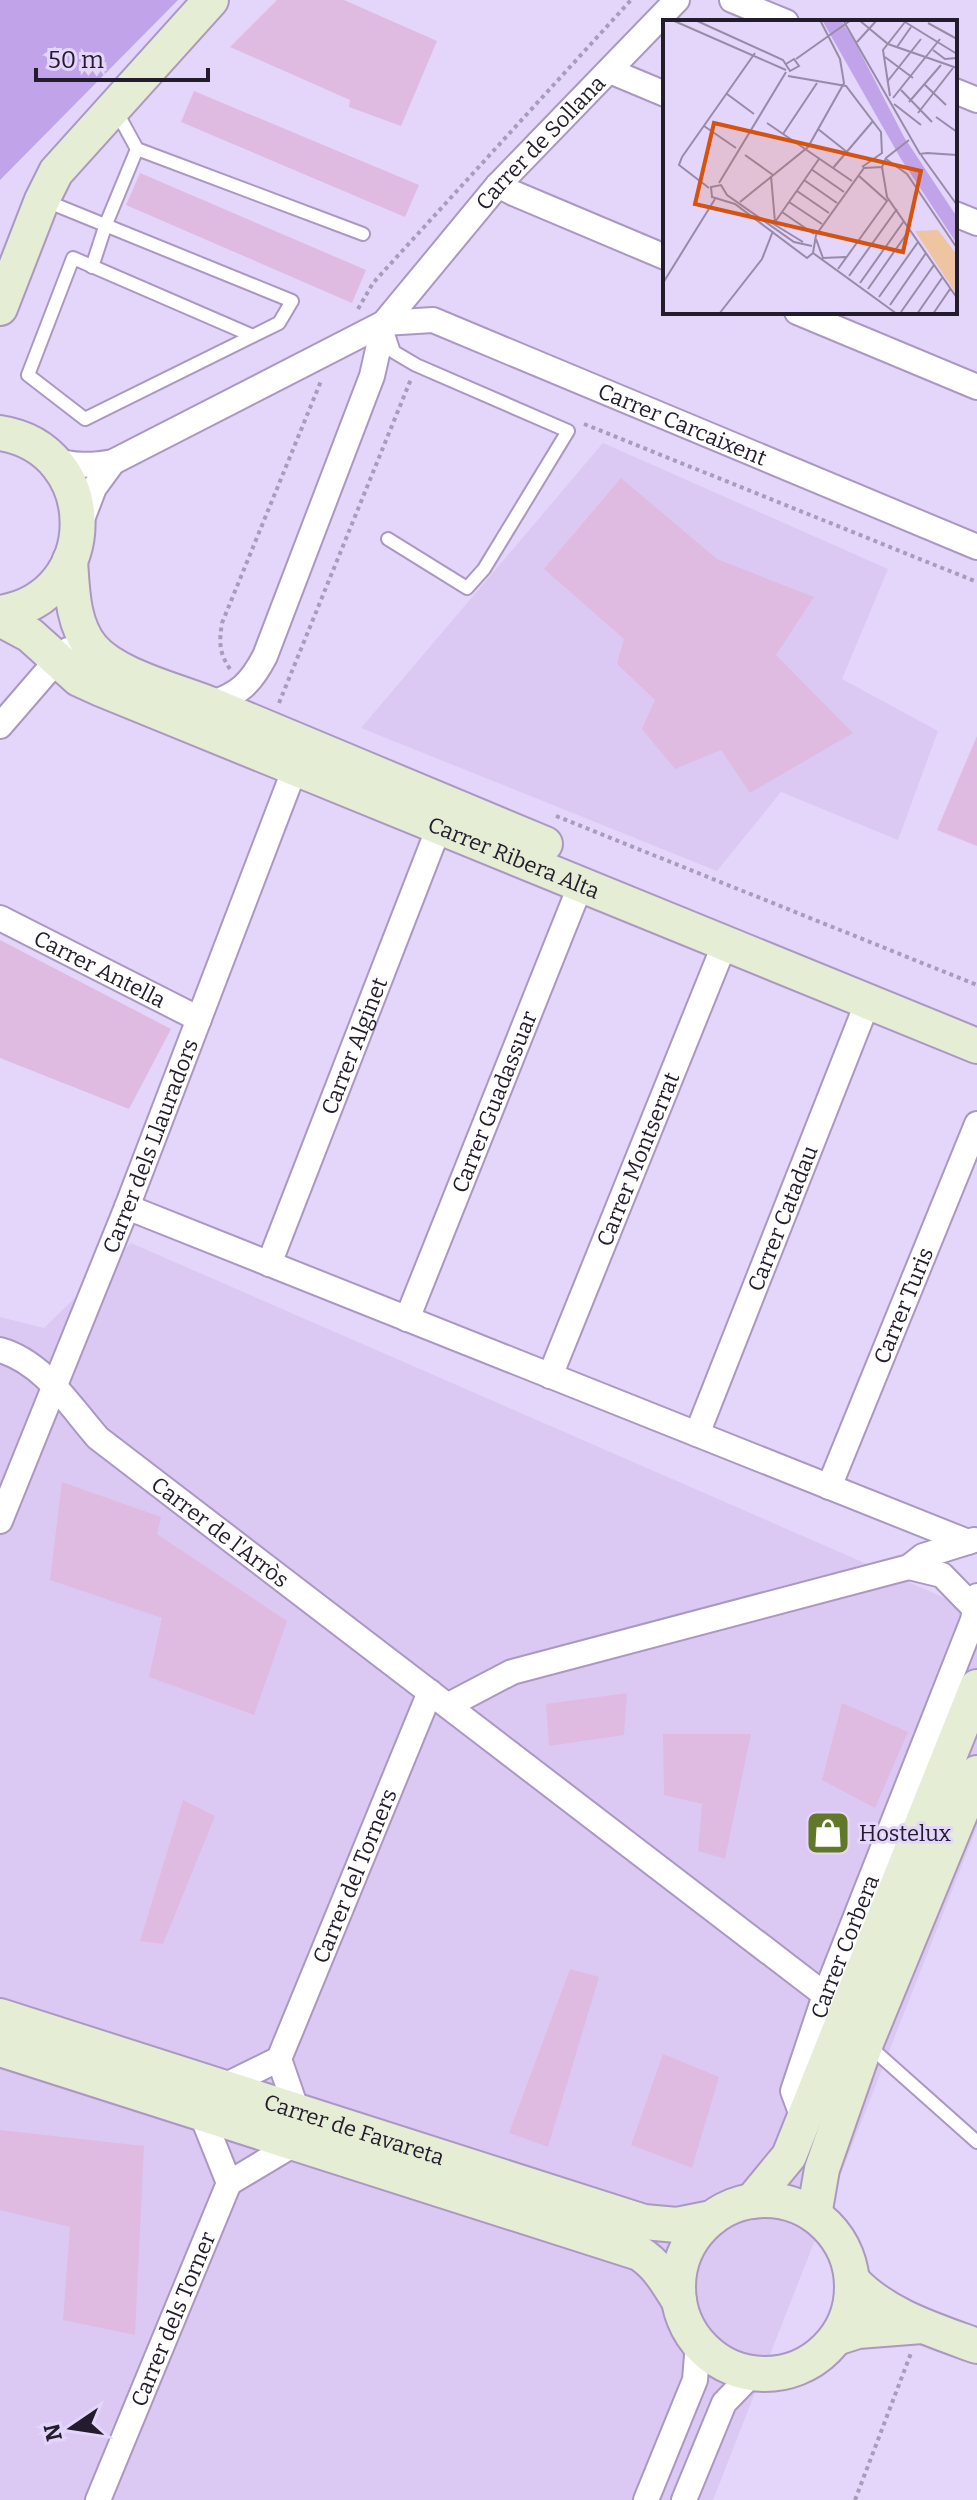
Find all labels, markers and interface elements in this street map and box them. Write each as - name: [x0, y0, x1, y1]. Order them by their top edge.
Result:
- inset map: [663, 20, 957, 314]
- scale bar: [36, 32, 208, 82]
- text: 50 m: [48, 46, 104, 74]
- street label: Carrer de Sollana: [470, 69, 611, 215]
- street label: Carrer Carcaixent: [594, 377, 771, 471]
- street label: Carrer Ribera Alta: [424, 810, 604, 904]
- street label: Carrer Antella: [30, 924, 170, 1013]
- street label: Carrer Alginet: [315, 974, 393, 1118]
- street label: Carrer Guadassuar: [445, 1007, 542, 1197]
- street label: Carrer dels Llauradors: [96, 1035, 204, 1257]
- street label: Carrer Montserrat: [590, 1068, 685, 1250]
- street label: Carrer Catadau: [741, 1141, 823, 1295]
- street label: Carrer Turis: [867, 1243, 939, 1368]
- street label: Carrer de l'Arròs: [146, 1471, 295, 1593]
- street label: Carrer del Torners: [306, 1785, 402, 1967]
- shop icon: Hostelux: [804, 1809, 852, 1857]
- place label: Hostelux: [859, 1820, 951, 1847]
- street label: Carrer Corbera: [805, 1871, 885, 2022]
- street label: Carrer de Favareta: [261, 2088, 448, 2171]
- street label: Carrer dels Torner: [125, 2227, 221, 2410]
- north arrow: [32, 2388, 112, 2468]
- text: N: [38, 2421, 68, 2444]

